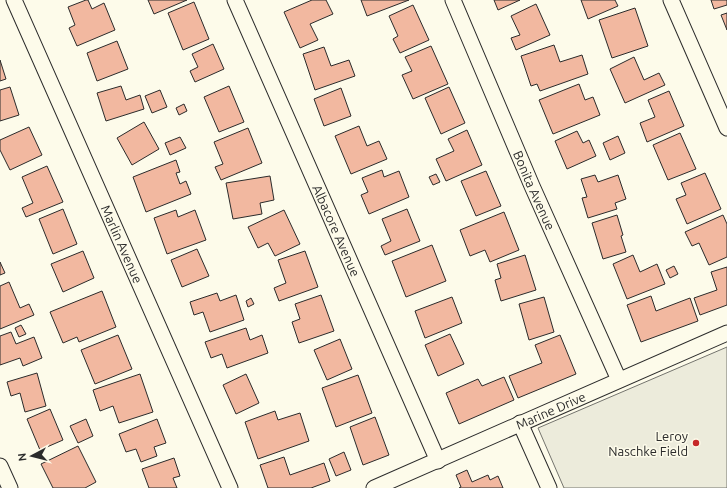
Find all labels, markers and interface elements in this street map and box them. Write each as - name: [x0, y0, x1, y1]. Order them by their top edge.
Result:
- street label: Bonita Avenue: [511, 149, 558, 232]
- street label: Albacore Avenue: [310, 183, 363, 279]
- street label: Marlin Avenue: [99, 203, 145, 285]
- street label: Marine Drive: [514, 389, 588, 432]
- place label: Leroy Naschke Field: [608, 429, 688, 458]
- north arrow: [12, 436, 52, 476]
- marker: Leroy Naschke Field: [691, 438, 701, 448]
- text: N: [16, 452, 29, 462]

